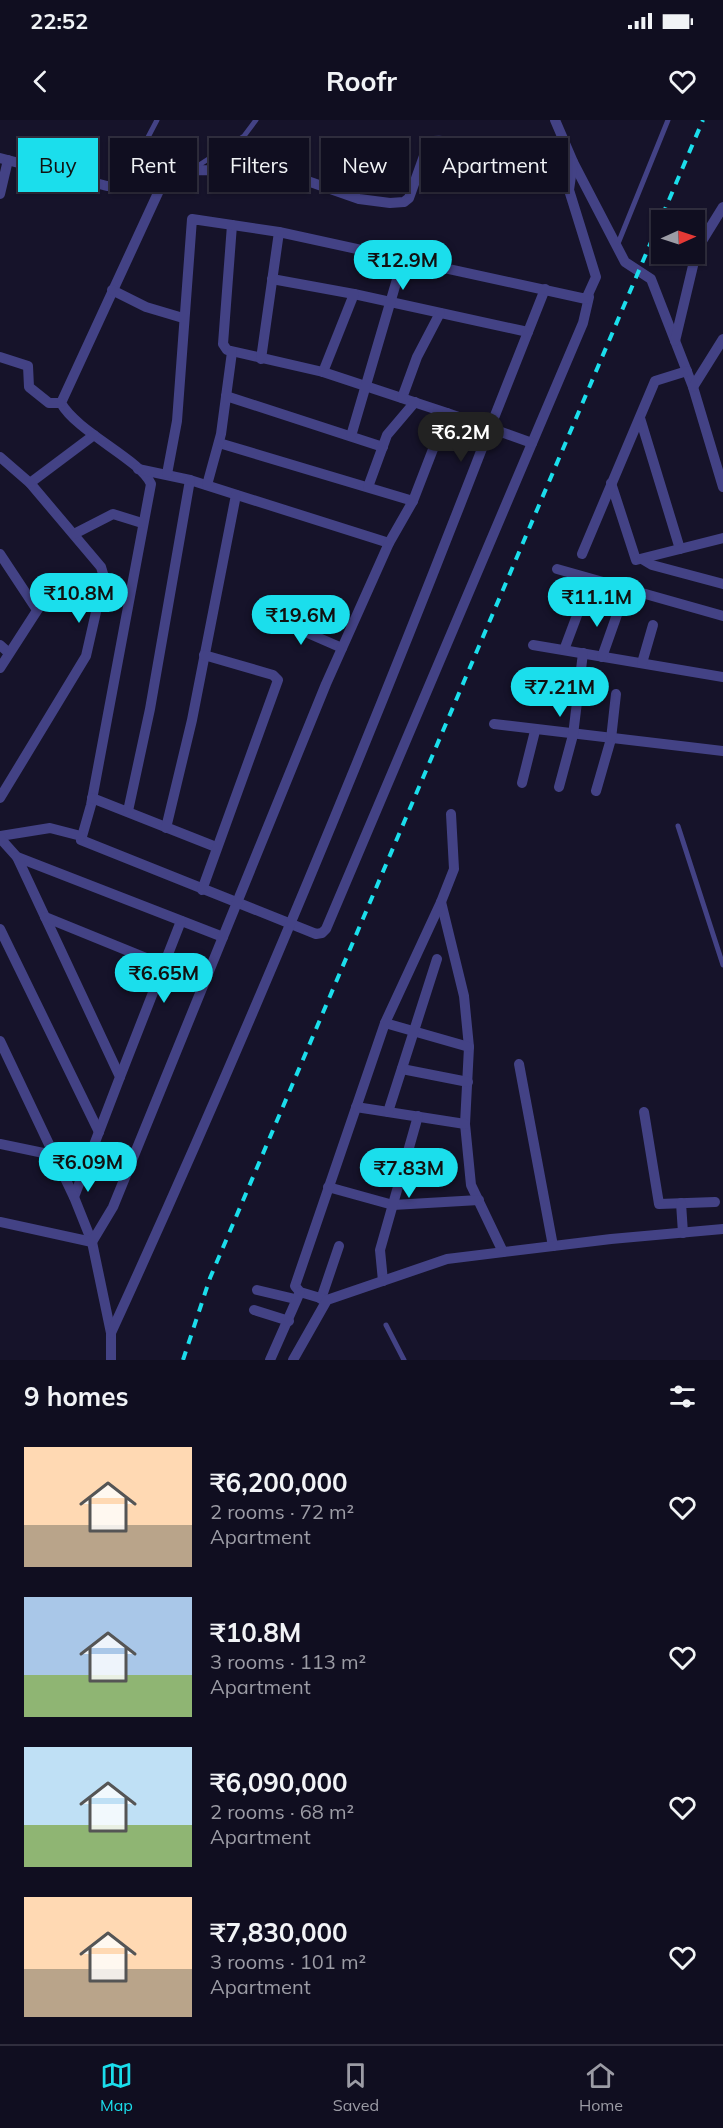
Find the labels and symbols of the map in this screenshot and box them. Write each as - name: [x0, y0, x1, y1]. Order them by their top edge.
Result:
- north arrow: [651, 210, 705, 264]
- pin: ₹12.9M: [354, 240, 452, 291]
- pin: ₹6.2M: [419, 412, 503, 463]
- pin: ₹10.8M: [30, 573, 128, 624]
- pin: ₹11.1M: [548, 577, 646, 628]
- pin: ₹19.6M: [252, 595, 350, 646]
- pin: ₹7.21M: [511, 667, 609, 718]
- pin: ₹6.65M: [115, 953, 213, 1004]
- pin: ₹6.09M: [39, 1142, 137, 1193]
- pin: ₹7.83M: [360, 1148, 458, 1199]

